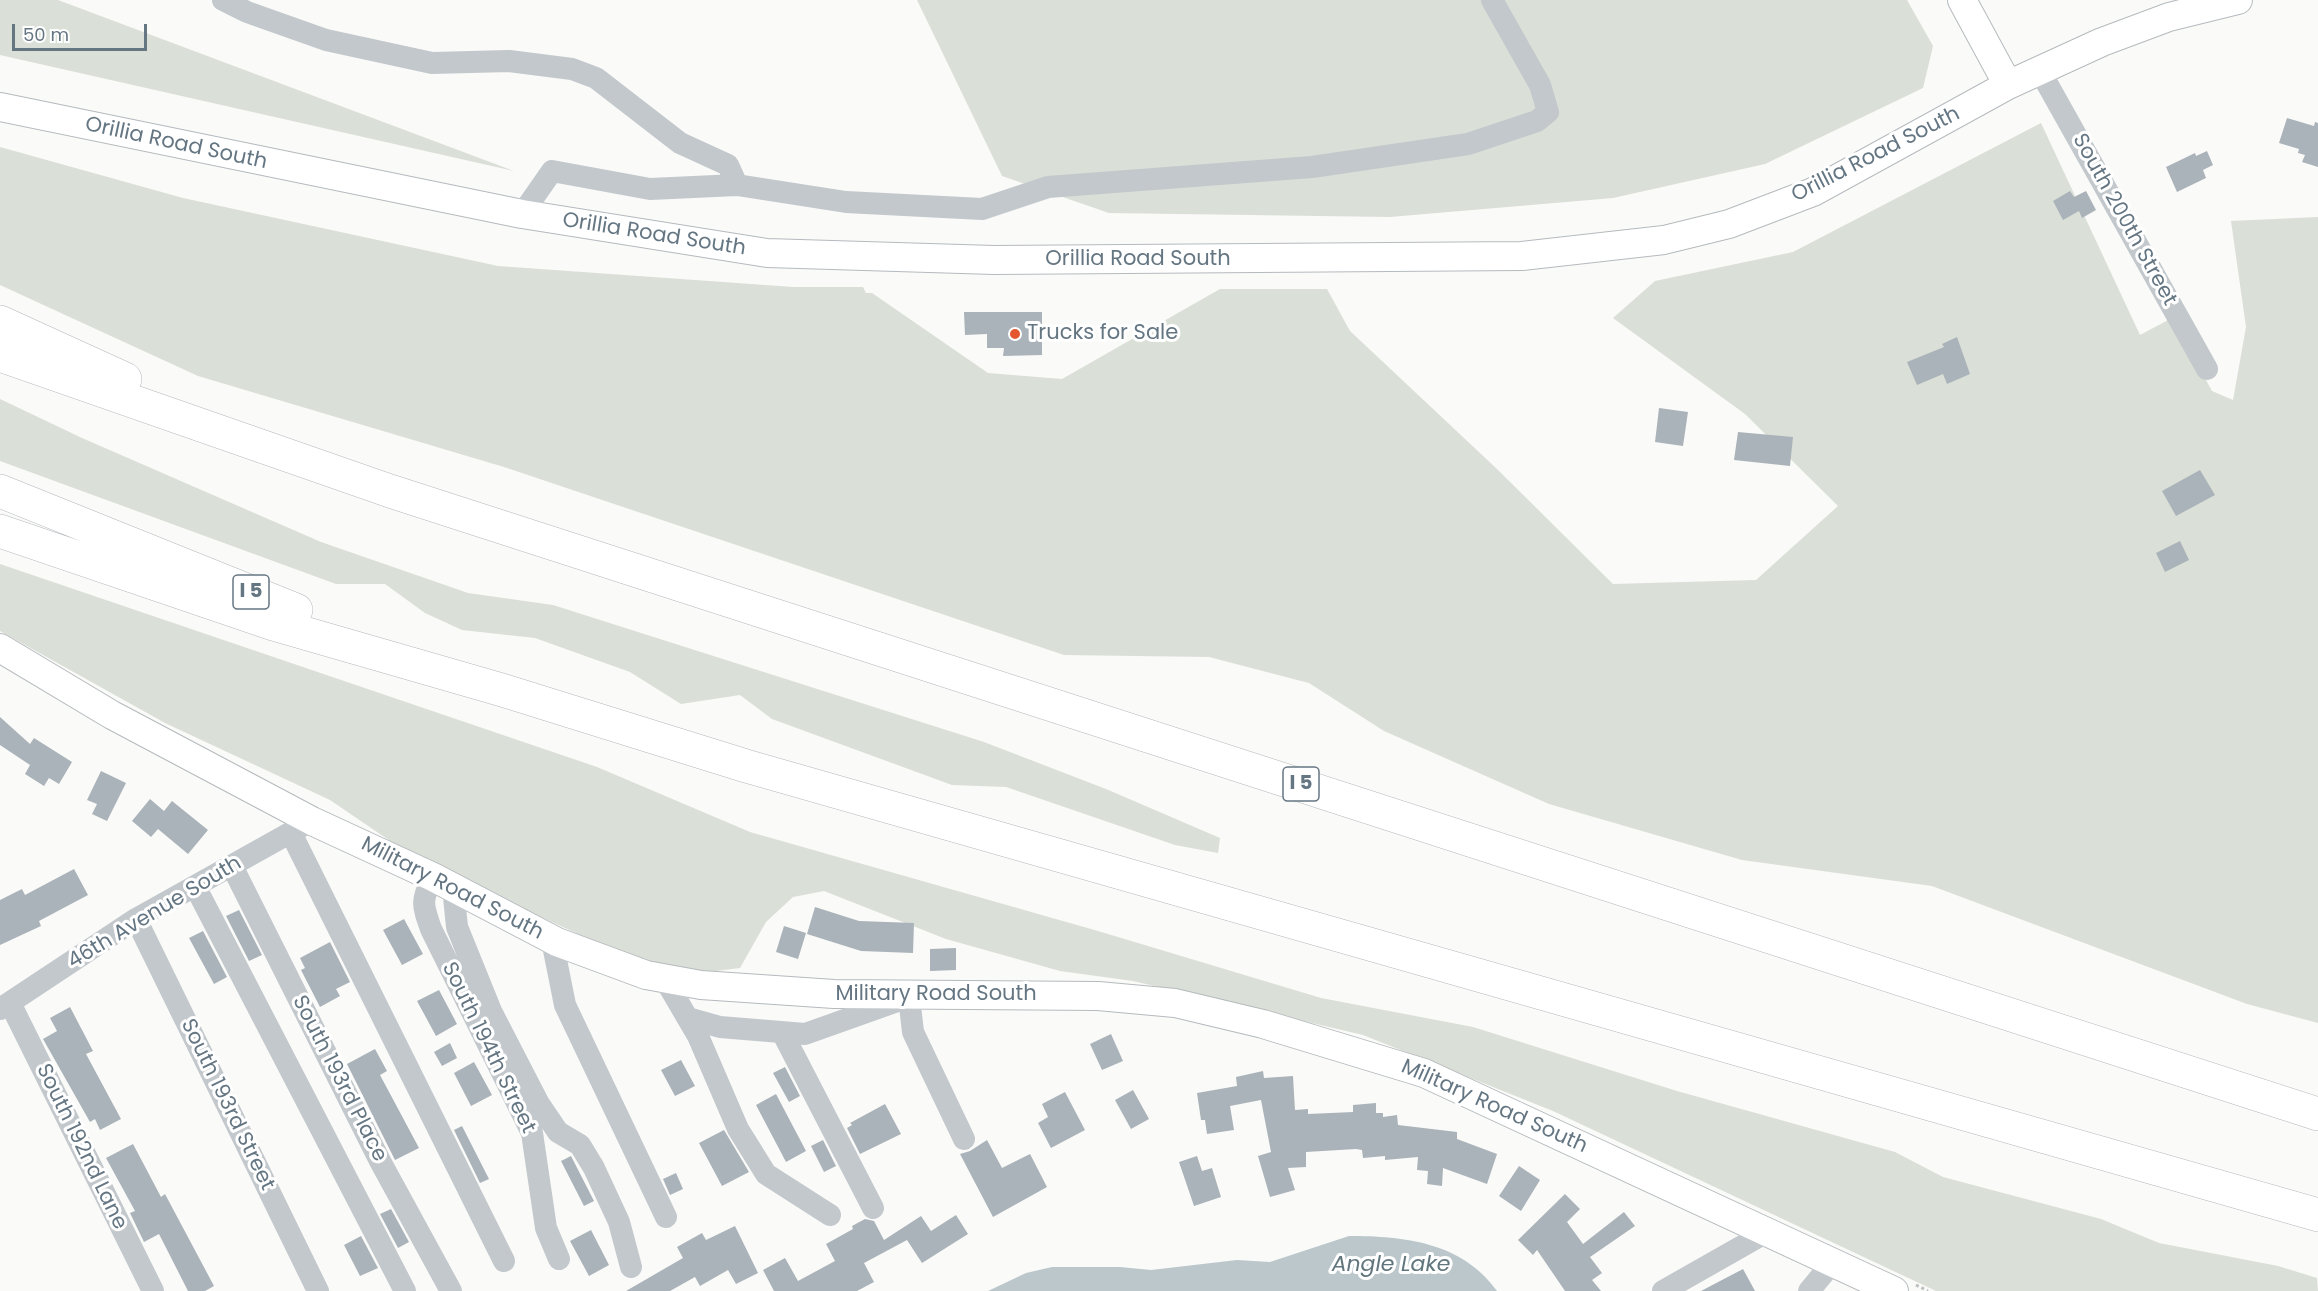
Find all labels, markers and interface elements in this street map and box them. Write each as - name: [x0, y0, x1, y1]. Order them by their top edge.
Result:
- scale bar: [15, 12, 150, 50]
- text: 50 m: [23, 22, 69, 47]
- street label: Orillia Road South: [1788, 102, 1964, 208]
- street label: Orillia Road South: [83, 112, 269, 176]
- street label: South 200th Street: [2066, 130, 2182, 310]
- street label: Orillia Road South: [561, 208, 747, 262]
- street label: Orillia Road South: [1045, 247, 1231, 273]
- place label: Trucks for Sale: [1027, 321, 1178, 347]
- marker: Trucks for Sale: [1008, 327, 1022, 341]
- road number: I 5: [233, 575, 269, 609]
- road number: I 5: [1283, 767, 1319, 801]
- street label: Military Road South: [357, 832, 547, 946]
- street label: 46th Avenue South: [64, 851, 246, 975]
- street label: South 194th Street: [436, 958, 540, 1138]
- street label: Military Road South: [835, 982, 1037, 1008]
- street label: South 193rd Place: [286, 992, 392, 1166]
- street label: South 193rd Street: [175, 1015, 279, 1195]
- street label: Military Road South: [1397, 1055, 1591, 1159]
- street label: South 192nd Lane: [30, 1060, 132, 1234]
- water label: Angle Lake: [1332, 1252, 1450, 1278]

